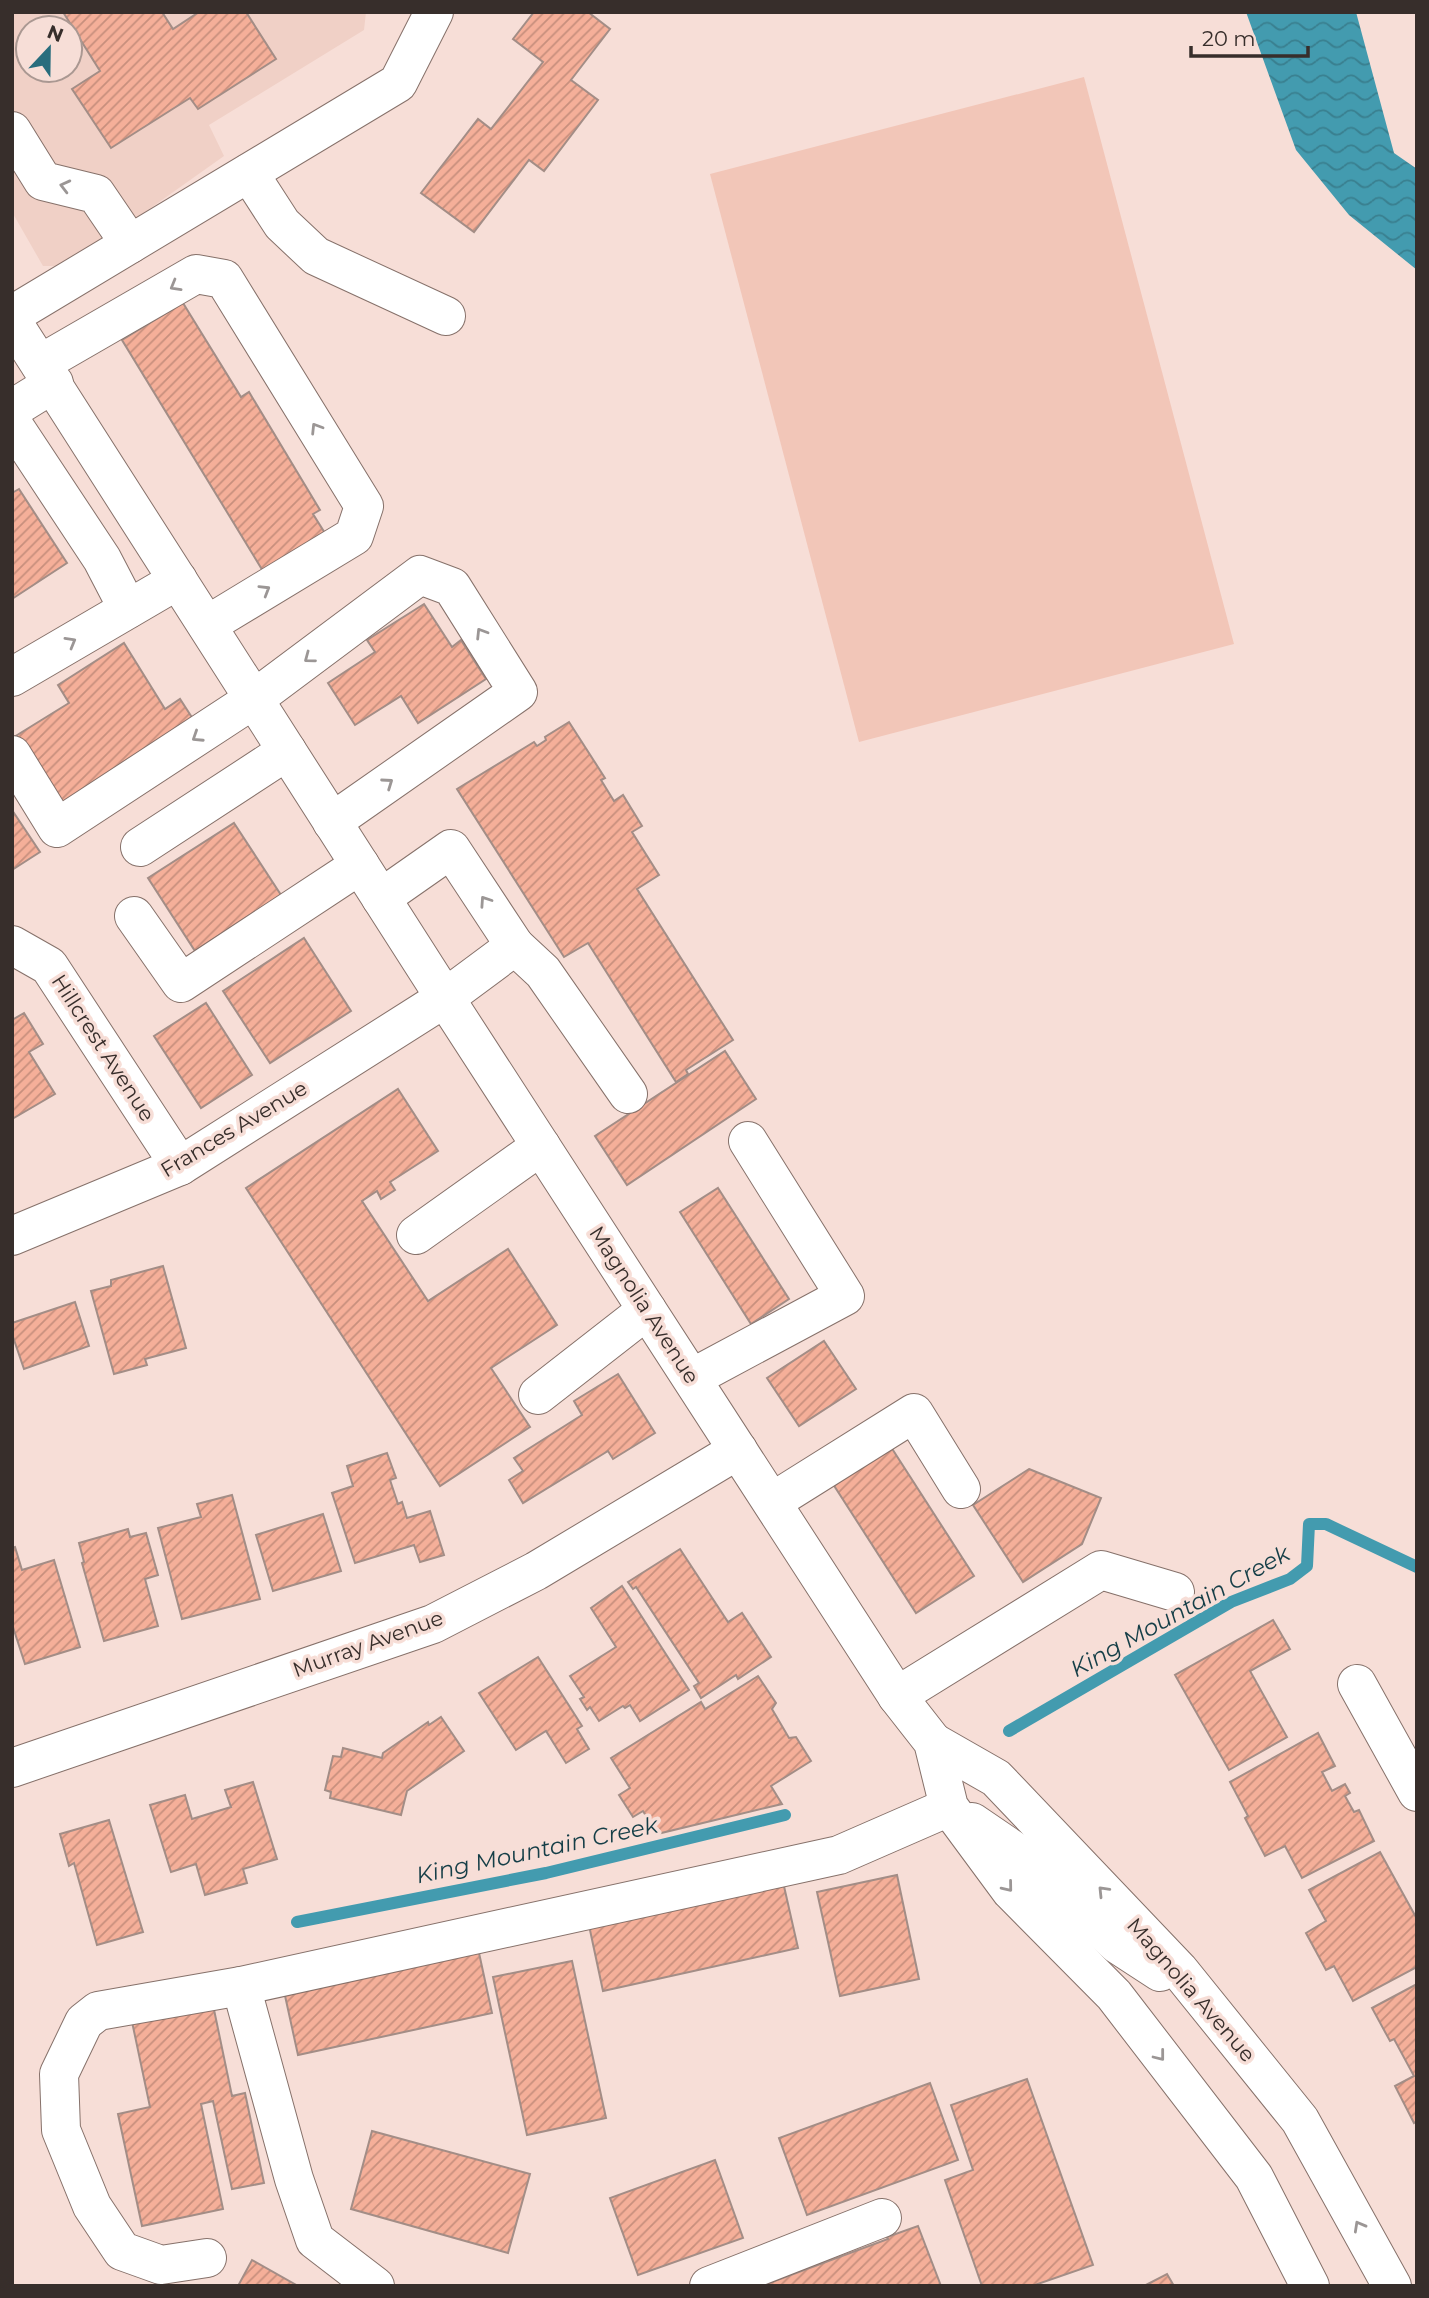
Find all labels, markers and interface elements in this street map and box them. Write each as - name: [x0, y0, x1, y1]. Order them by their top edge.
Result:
- north arrow: [14, 14, 84, 84]
- scale bar: [1191, 14, 1308, 58]
- text: N: [44, 20, 67, 47]
- text: 20 m: [1202, 26, 1256, 51]
- one-way arrow: [59, 180, 71, 194]
- one-way arrow: [170, 278, 182, 291]
- one-way arrow: [311, 423, 324, 436]
- one-way arrow: [258, 585, 271, 598]
- one-way arrow: [476, 628, 489, 641]
- one-way arrow: [64, 638, 77, 651]
- one-way arrow: [304, 650, 316, 662]
- one-way arrow: [191, 728, 204, 741]
- one-way arrow: [380, 779, 393, 791]
- one-way arrow: [481, 896, 494, 909]
- street label: Hillcrest Avenue: [47, 970, 160, 1126]
- street label: Frances Avenue: [156, 1075, 312, 1182]
- street label: Magnolia Avenue: [584, 1221, 705, 1388]
- water label: King Mountain Creek: [1065, 1538, 1296, 1683]
- street label: Murray Avenue: [289, 1605, 446, 1682]
- water label: King Mountain Creek: [414, 1810, 662, 1889]
- one-way arrow: [1000, 1879, 1013, 1891]
- one-way arrow: [1099, 1886, 1112, 1899]
- street label: Magnolia Avenue: [1122, 1913, 1261, 2067]
- one-way arrow: [1152, 2048, 1165, 2060]
- one-way arrow: [1354, 2221, 1367, 2233]

